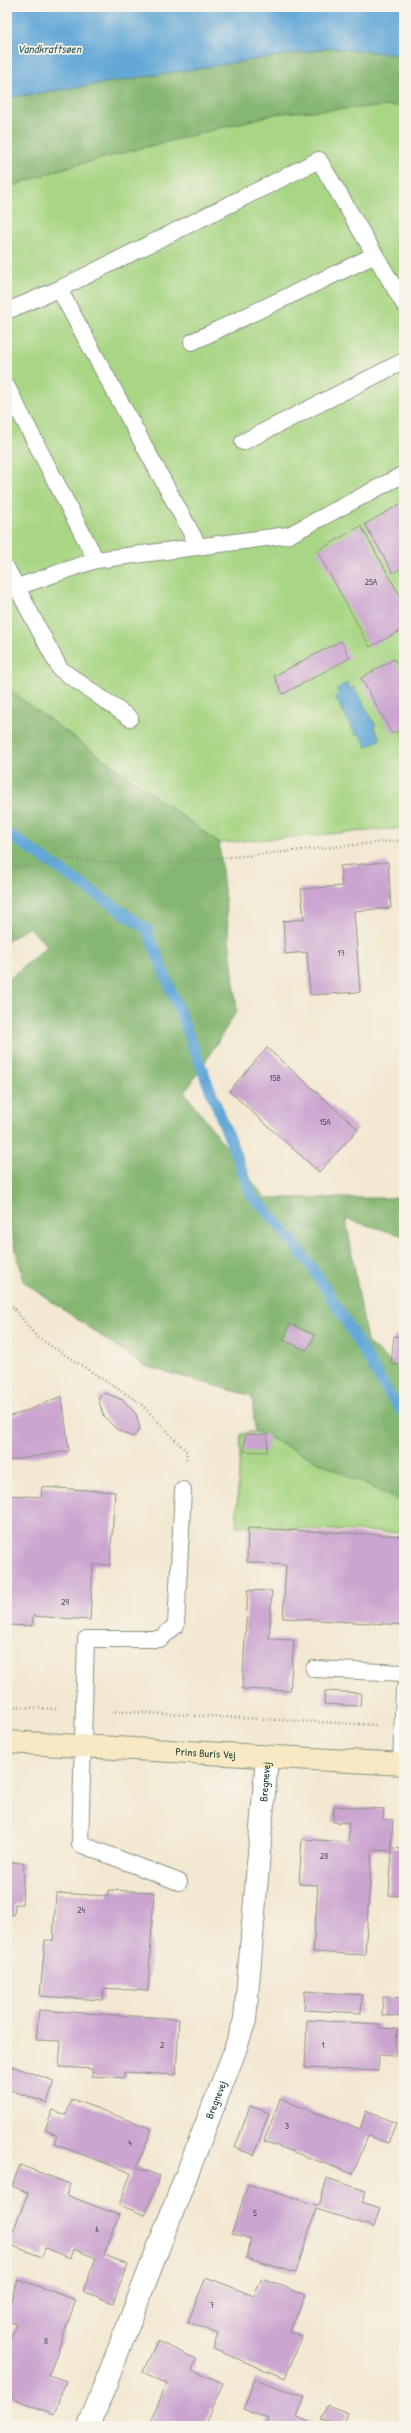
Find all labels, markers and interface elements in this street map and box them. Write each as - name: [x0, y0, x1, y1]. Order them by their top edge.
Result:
- water label: Vandkraftsøen: [17, 40, 83, 57]
- house number: 25A: [365, 576, 378, 588]
- house number: 17: [337, 947, 345, 959]
- house number: 15B: [269, 1072, 281, 1084]
- house number: 15A: [319, 1116, 331, 1128]
- house number: 29: [61, 1596, 69, 1608]
- street label: Prins Buris Vej: [175, 1744, 236, 1762]
- street label: Bregnevej: [256, 1761, 274, 1802]
- house number: 28: [320, 1850, 328, 1862]
- house number: 24: [77, 1904, 85, 1916]
- house number: 2: [160, 2039, 165, 2051]
- house number: 1: [321, 2039, 325, 2051]
- street label: Bregnevej: [202, 2079, 230, 2121]
- house number: 3: [285, 2120, 289, 2132]
- house number: 4: [128, 2137, 132, 2149]
- house number: 5: [253, 2207, 257, 2219]
- house number: 6: [95, 2223, 99, 2235]
- house number: 7: [210, 2299, 215, 2311]
- house number: 8: [44, 2335, 48, 2347]

